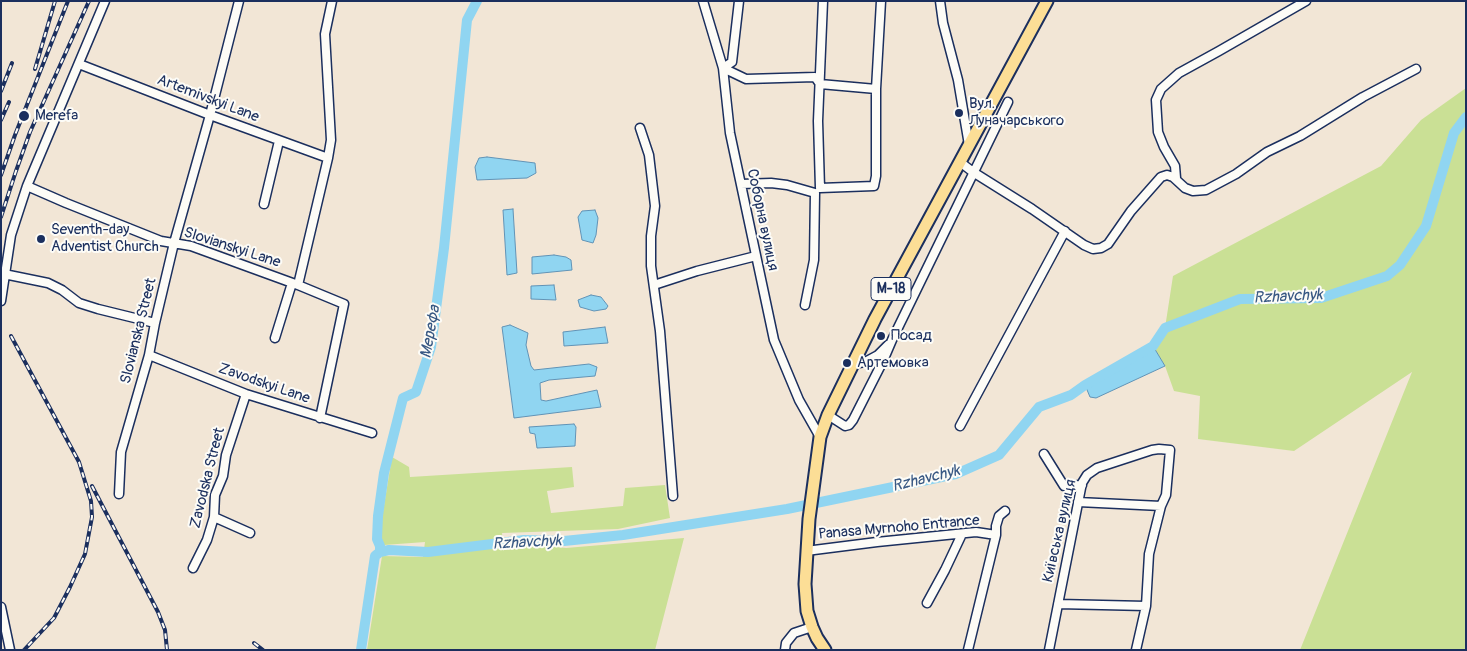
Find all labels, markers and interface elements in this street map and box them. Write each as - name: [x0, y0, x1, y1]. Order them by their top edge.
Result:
- street label: Artemivskyi Lane: [154, 71, 262, 127]
- place label: Вул. Луначарського: [969, 95, 1064, 130]
- place label: Merefa: [35, 107, 78, 125]
- marker: Вул. Луначарського: [953, 107, 965, 119]
- marker: Merefa: [17, 109, 31, 123]
- street label: Соборна вулиця: [742, 167, 782, 273]
- place label: Seventh-day Adventist Church: [51, 221, 159, 256]
- street label: Slovianskyi Lane: [181, 224, 283, 272]
- marker: Seventh-day Adventist Church: [35, 233, 47, 245]
- street label: Slovianska Street: [117, 276, 161, 386]
- road number: М-18: [871, 278, 911, 300]
- water label: Rzhavchyk: [1253, 286, 1323, 308]
- water label: Мерефа: [417, 304, 445, 360]
- place label: Посад: [891, 327, 932, 345]
- marker: Посад: [875, 330, 887, 342]
- place label: Артемовка: [857, 354, 929, 372]
- marker: Артемовка: [841, 357, 853, 369]
- street label: Zavodskyi Lane: [216, 360, 312, 408]
- street label: Zavodska Street: [187, 426, 229, 530]
- water label: Rzhavchyk: [890, 461, 962, 497]
- street label: Київська вулиця: [1039, 478, 1081, 584]
- street label: Panasa Myrnoho Entrance: [818, 512, 980, 544]
- water label: Rzhavchyk: [492, 532, 562, 554]

